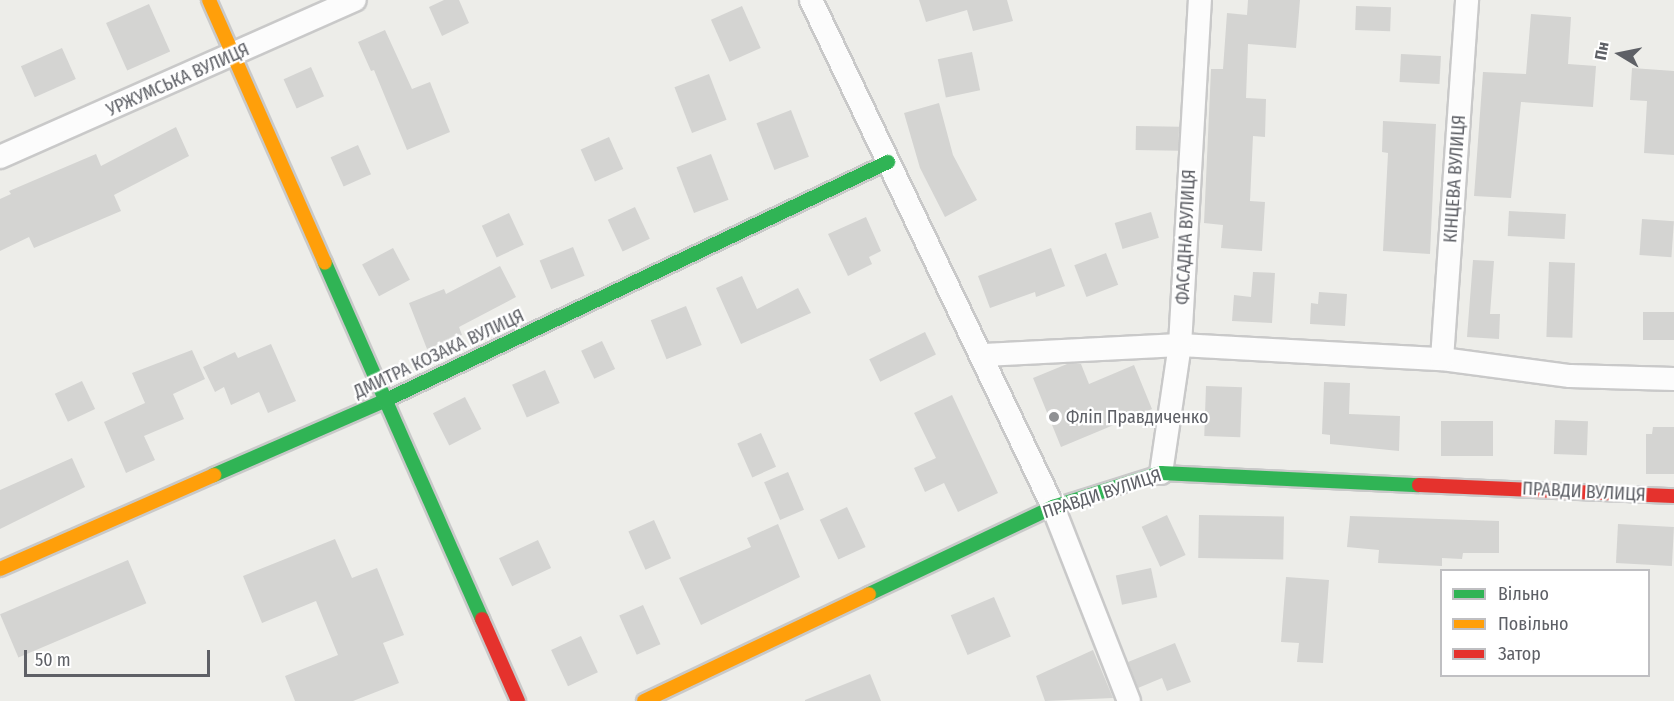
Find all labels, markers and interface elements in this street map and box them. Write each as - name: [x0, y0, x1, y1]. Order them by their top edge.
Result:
- north arrow: [1590, 24, 1650, 84]
- street label: УРЖУМСЬКА ВУЛИЦЯ: [103, 39, 253, 121]
- text: Пн: [1591, 40, 1613, 61]
- street label: КІНЦЕВА ВУЛИЦЯ: [1440, 114, 1470, 244]
- street label: ФАСАДНА ВУЛИЦЯ: [1172, 169, 1200, 305]
- street label: ДМИТРА КОЗАКА ВУЛИЦЯ: [350, 305, 528, 403]
- place label: Фліп Правдиченко: [1066, 406, 1209, 428]
- marker: Фліп Правдиченко: [1047, 410, 1061, 424]
- street label: ПРАВДИ ВУЛИЦЯ: [1040, 465, 1164, 523]
- street label: ПРАВДИ ВУЛИЦЯ: [1522, 478, 1646, 506]
- legend: [1440, 569, 1650, 677]
- text: Вільно: [1498, 583, 1549, 605]
- text: Повільно: [1498, 613, 1569, 635]
- scale bar: [27, 638, 213, 676]
- text: Затор: [1498, 643, 1541, 665]
- text: 50 m: [35, 649, 71, 671]

